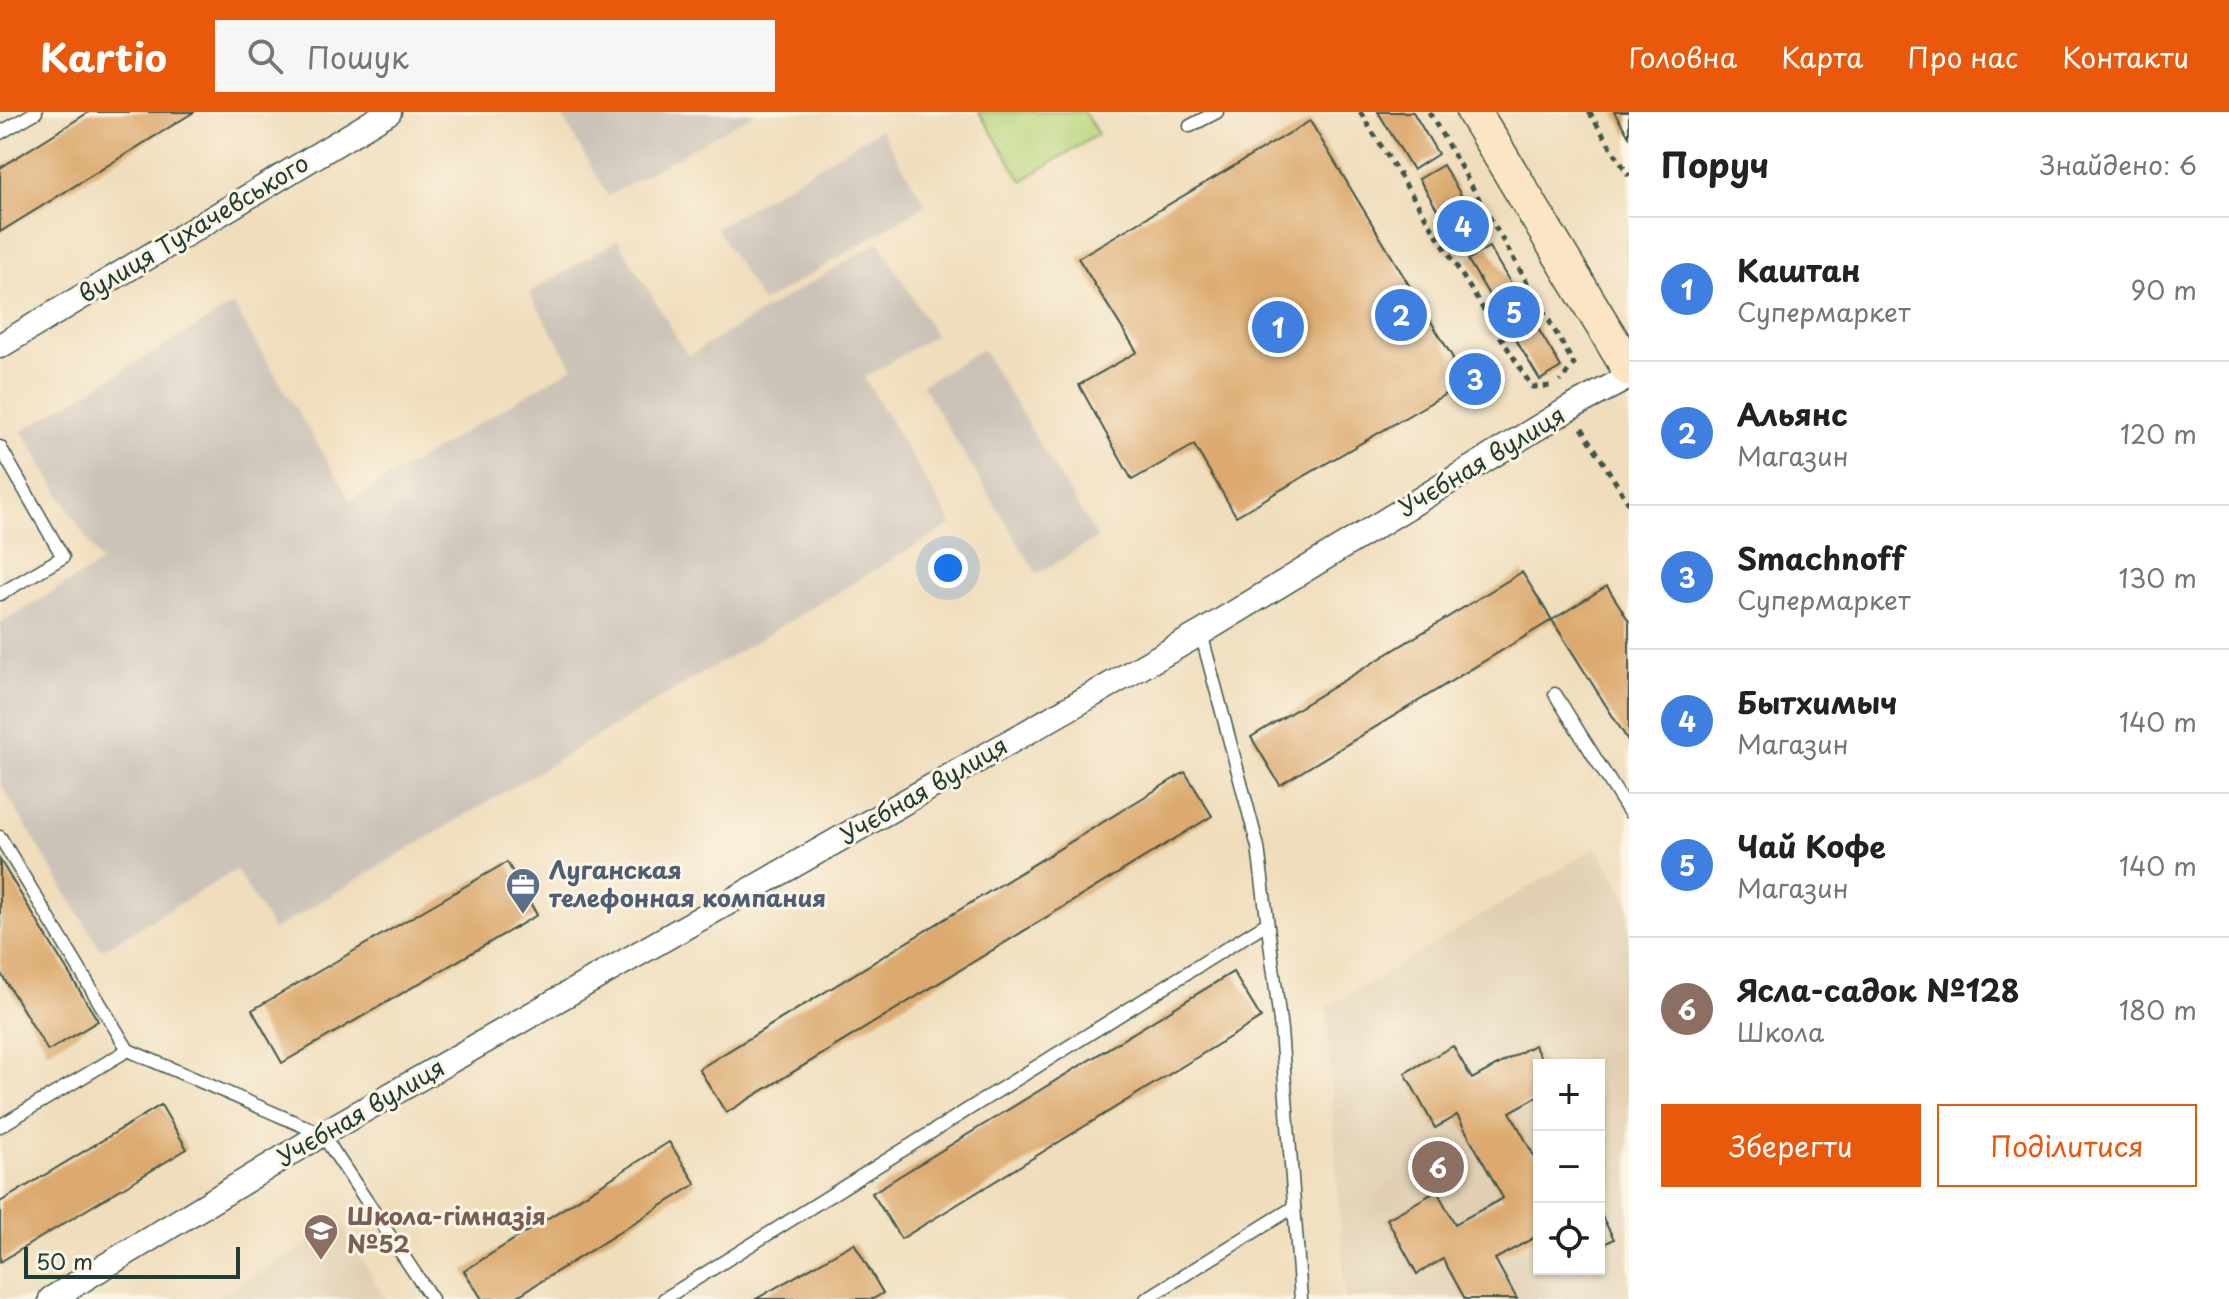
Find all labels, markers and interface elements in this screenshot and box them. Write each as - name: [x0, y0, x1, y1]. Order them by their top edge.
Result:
- search box: [215, 20, 775, 92]
- text: Kartio: [40, 28, 167, 85]
- icon: search: [243, 34, 287, 78]
- text: Пошук: [307, 34, 409, 79]
- text: Головна: [1628, 35, 1737, 78]
- text: Карта: [1781, 35, 1863, 78]
- text: Про нас: [1907, 35, 2018, 78]
- text: Контакти: [2062, 35, 2189, 78]
- text: Поруч: [1661, 138, 1769, 190]
- street label: вулиця Тухачевського: [71, 144, 315, 311]
- text: Знайдено: 6: [2040, 145, 2197, 184]
- pin: 4: [1437, 196, 1489, 256]
- text: Каштан: [1737, 247, 1861, 292]
- text: 1: [1681, 270, 1693, 309]
- text: 90 m: [2130, 270, 2197, 309]
- pin: 5: [1488, 282, 1540, 342]
- pin: 2: [1375, 285, 1427, 345]
- text: Супермаркет: [1737, 292, 1911, 331]
- pin: 1: [1252, 297, 1304, 357]
- pin: 3: [1449, 349, 1501, 409]
- text: Альянс: [1737, 391, 1848, 436]
- street label: Учєбная вулиця: [1391, 396, 1571, 524]
- text: 2: [1678, 414, 1696, 453]
- text: 120 m: [2120, 414, 2197, 453]
- text: Магазин: [1737, 436, 1848, 475]
- text: Smachnoff: [1737, 535, 1905, 580]
- your location: [928, 548, 968, 588]
- text: 3: [1678, 558, 1696, 597]
- text: 130 m: [2118, 558, 2197, 597]
- text: Супермаркет: [1737, 580, 1911, 619]
- text: Бытхимыч: [1737, 679, 1898, 724]
- text: 4: [1678, 702, 1696, 741]
- text: 140 m: [2119, 702, 2197, 741]
- text: Магазин: [1737, 724, 1848, 763]
- street label: Учєбная вулиця: [832, 726, 1014, 852]
- text: Чай Кофе: [1737, 823, 1886, 868]
- text: 5: [1679, 846, 1695, 885]
- text: 140 m: [2119, 846, 2197, 885]
- place label: Луганская телефонная компания: [549, 851, 826, 915]
- office icon: Луганская телефонная компания: [504, 866, 542, 916]
- text: Магазин: [1737, 868, 1848, 907]
- text: Ясла-садок №128: [1737, 967, 2020, 1012]
- text: 6: [1678, 990, 1696, 1029]
- text: 180 m: [2119, 990, 2197, 1029]
- text: Школа: [1737, 1012, 1824, 1051]
- street label: Учєбная вулиця: [269, 1048, 451, 1174]
- map controls: [1533, 1059, 1605, 1275]
- button: +: [1533, 1059, 1605, 1131]
- button: Зберегти: [1661, 1104, 1921, 1187]
- button: Поділитися: [1937, 1104, 2197, 1187]
- button: −: [1533, 1131, 1605, 1203]
- pin: 6: [1412, 1137, 1464, 1197]
- place label: Школа-гімназія №52: [347, 1197, 546, 1261]
- button: locate: [1533, 1203, 1605, 1275]
- school or university icon: Школа-гімназія №52: [302, 1212, 340, 1262]
- scale bar: [24, 1243, 240, 1279]
- text: 50 m: [36, 1244, 93, 1277]

